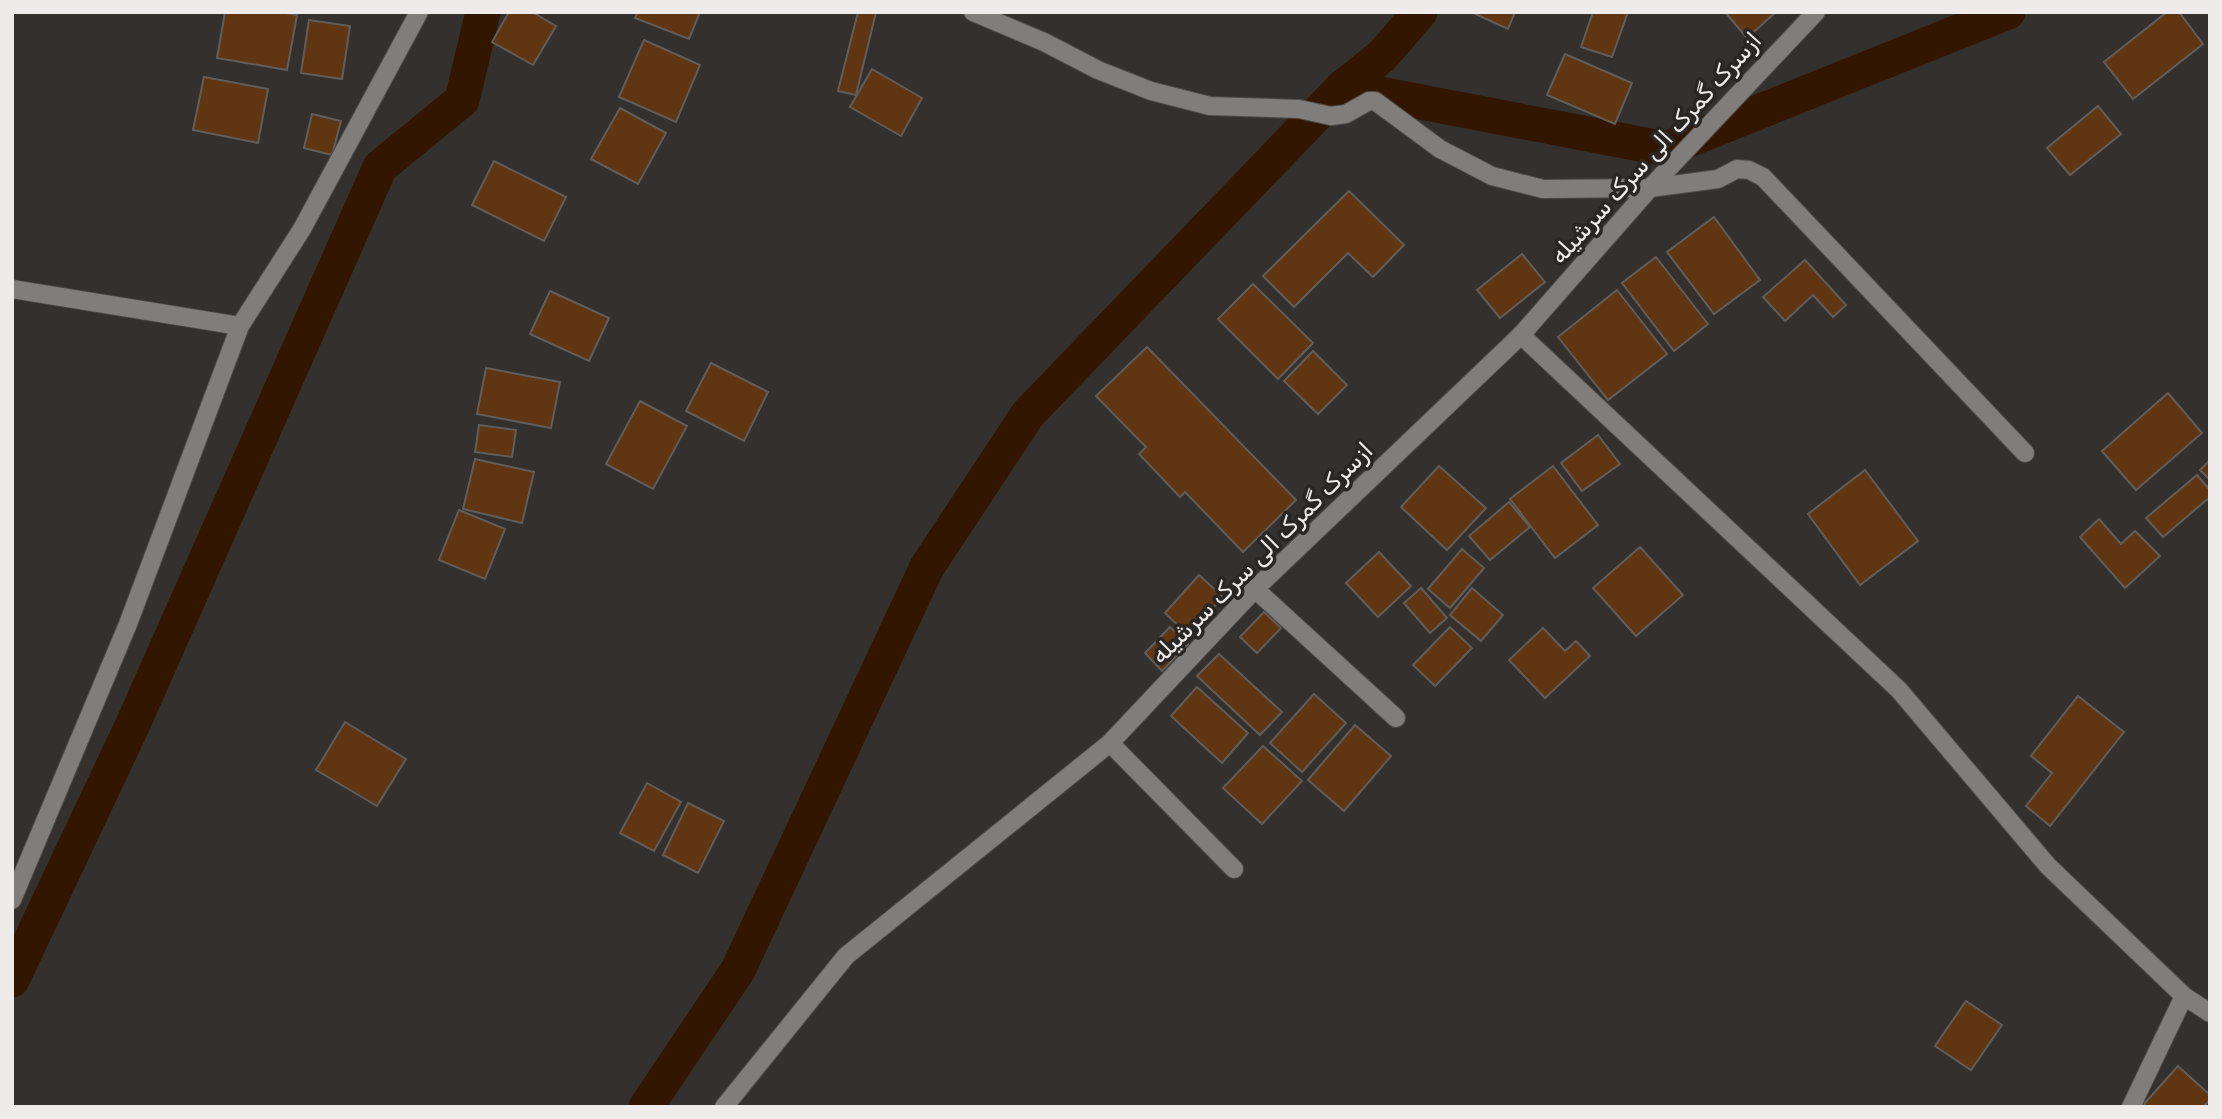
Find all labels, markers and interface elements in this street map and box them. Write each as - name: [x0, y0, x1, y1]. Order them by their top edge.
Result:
- street label: ازسرک گمرک الی سرک سرشیله: [1545, 27, 1767, 269]
- street label: ازسرک گمرک الی سرک سرشیله: [1145, 436, 1379, 670]

